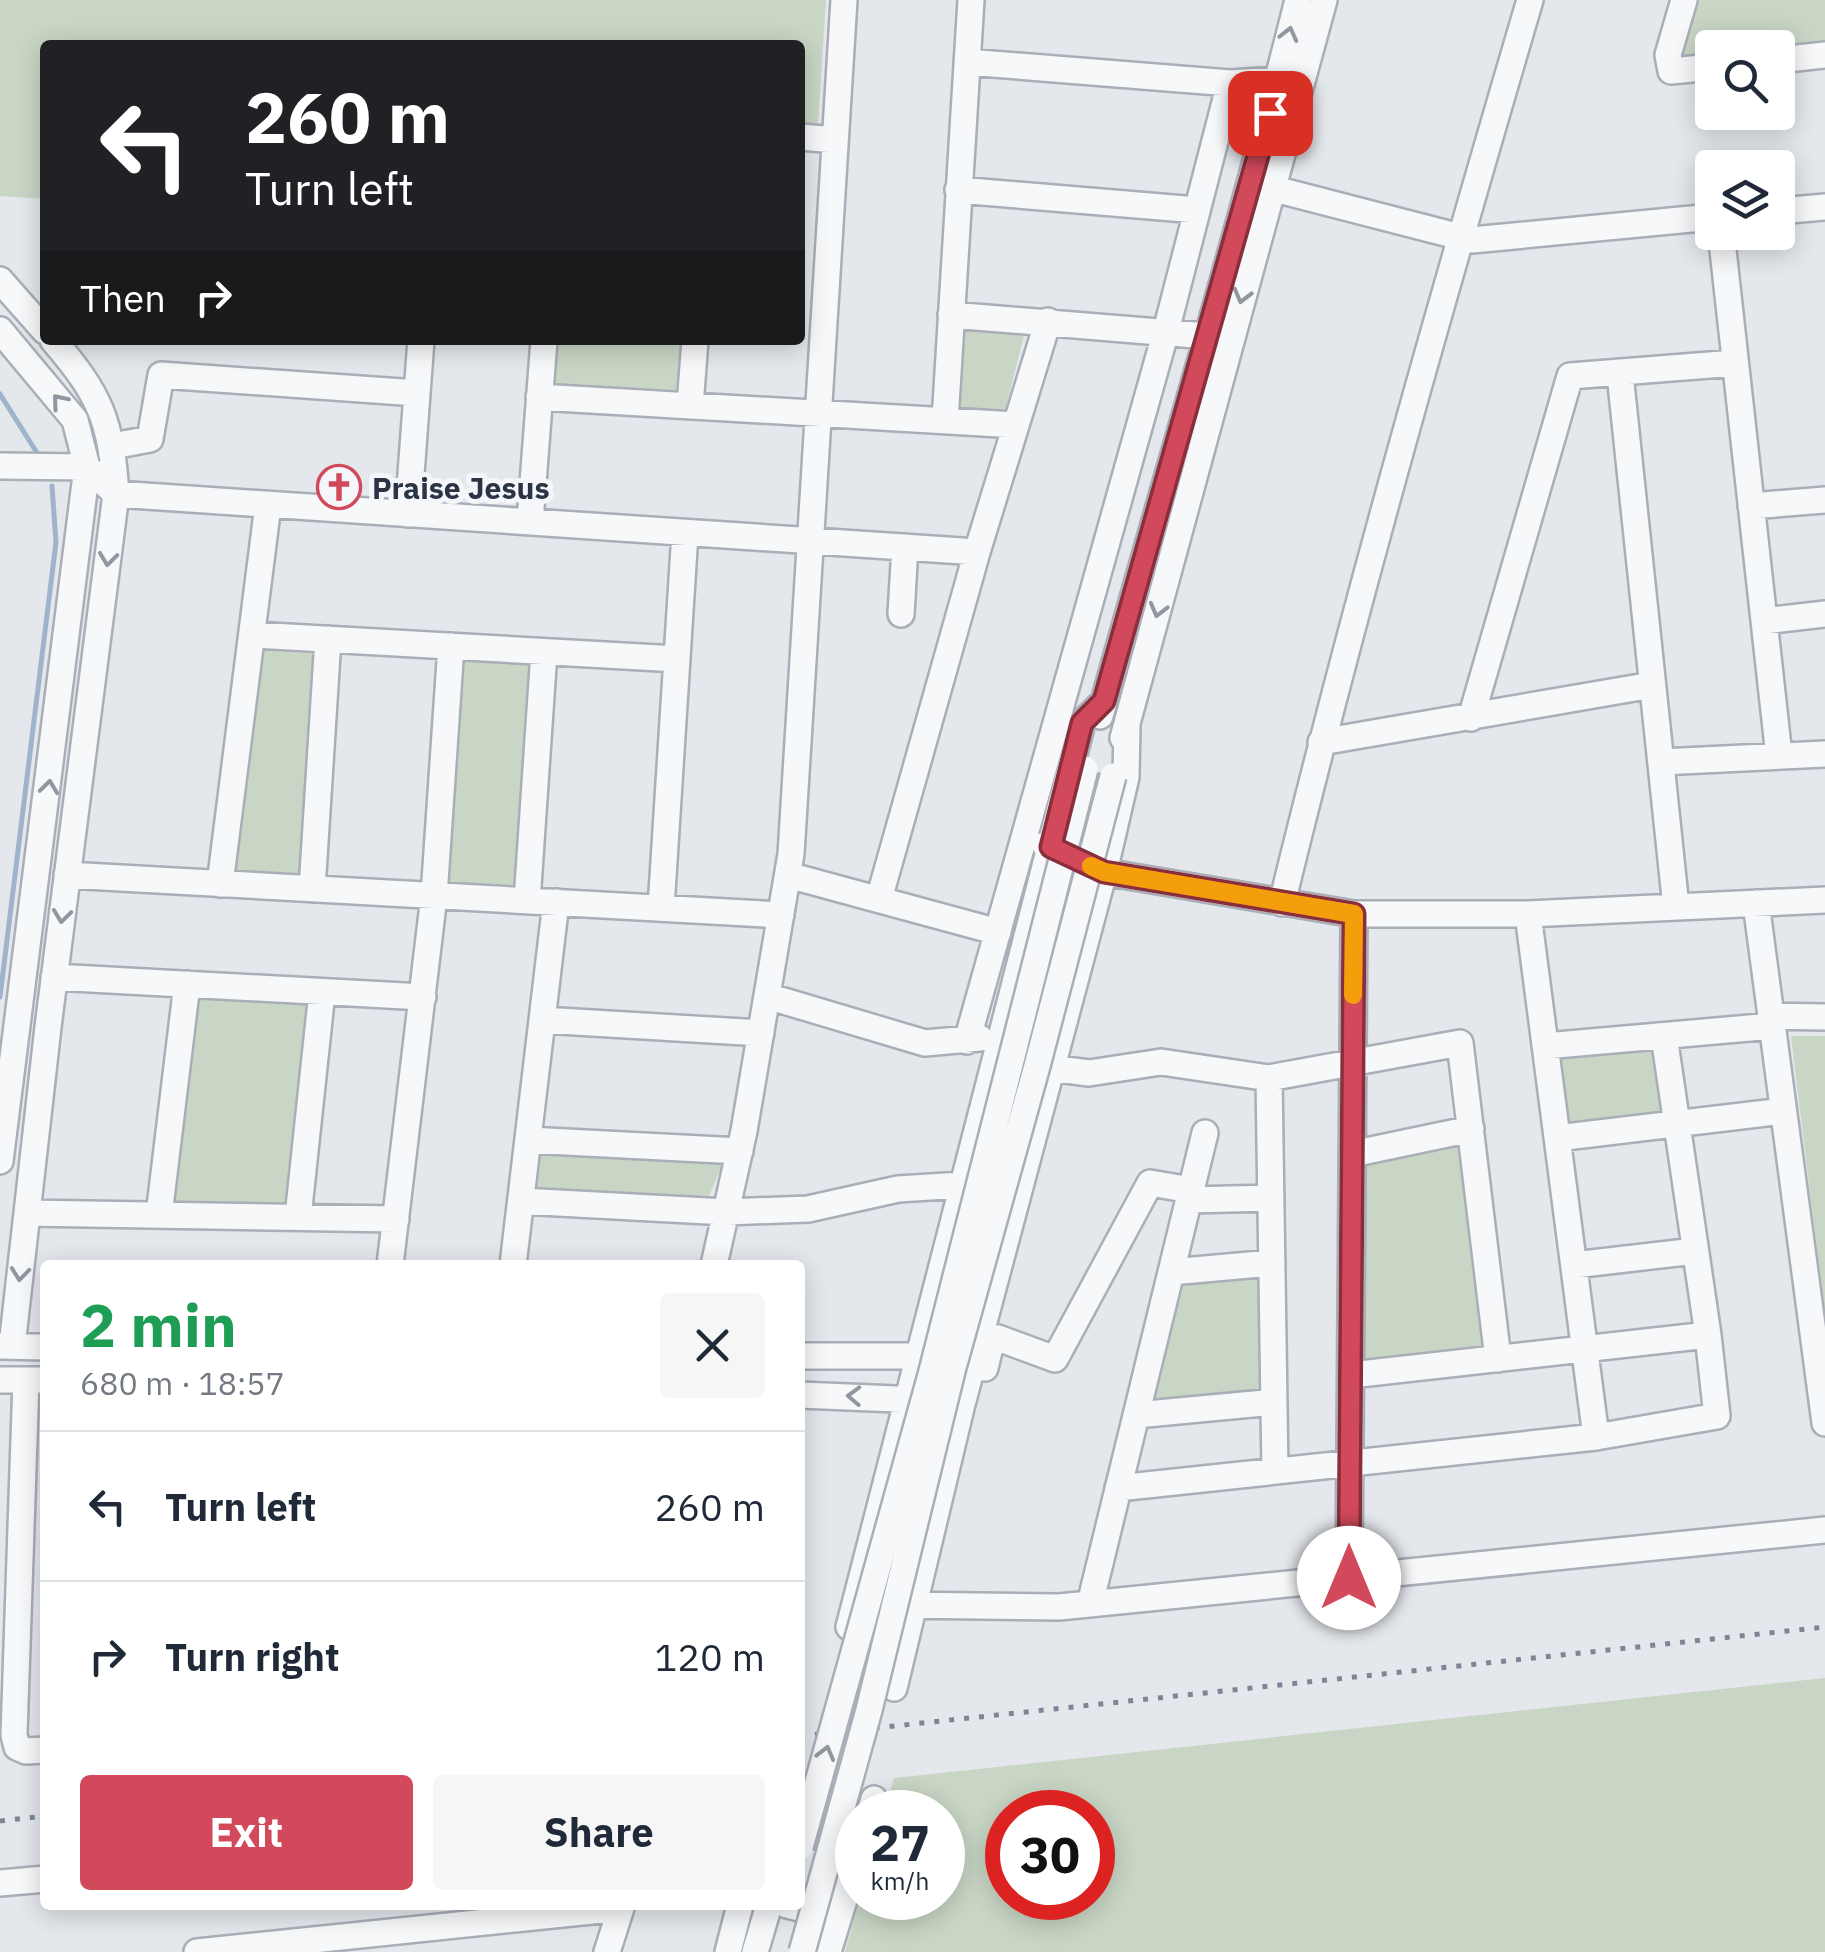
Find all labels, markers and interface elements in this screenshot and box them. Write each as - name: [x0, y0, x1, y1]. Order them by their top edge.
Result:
- one-way arrow: [1278, 26, 1299, 43]
- map controls: [1695, 30, 1795, 250]
- button: search: [1695, 30, 1795, 130]
- text: 260 m: [245, 71, 450, 162]
- pin: [1228, 71, 1313, 156]
- icon: left: [80, 80, 210, 210]
- icon: arrive: [1243, 86, 1298, 141]
- button: layers: [1695, 150, 1795, 250]
- text: Turn left: [245, 159, 414, 217]
- icon: right: [186, 270, 241, 325]
- text: Then: [80, 273, 166, 322]
- one-way arrow: [1232, 287, 1253, 304]
- one-way arrow: [53, 395, 71, 413]
- church icon: Praise Jesus: [316, 464, 362, 510]
- place label: Praise Jesus: [372, 468, 550, 507]
- one-way arrow: [98, 552, 119, 568]
- one-way arrow: [1149, 601, 1170, 618]
- one-way arrow: [37, 778, 58, 795]
- one-way arrow: [52, 909, 73, 925]
- one-way arrow: [10, 1266, 31, 1282]
- text: 2 min: [80, 1285, 237, 1364]
- button: close: [660, 1293, 765, 1398]
- text: 680 m · 18:57: [80, 1362, 285, 1404]
- one-way arrow: [845, 1386, 861, 1407]
- icon: left: [80, 1479, 135, 1534]
- text: Turn left: [165, 1482, 316, 1531]
- text: 260 m: [654, 1482, 765, 1531]
- position arrow: [1297, 1526, 1401, 1630]
- icon: right: [80, 1629, 135, 1684]
- text: Turn right: [165, 1632, 340, 1681]
- text: 120 m: [654, 1632, 765, 1681]
- one-way arrow: [814, 1745, 835, 1762]
- button: Exit: [80, 1775, 413, 1890]
- button: Share: [433, 1775, 765, 1890]
- speed limit sign: 30: [985, 1790, 1115, 1920]
- text: 27: [870, 1810, 930, 1875]
- text: km/h: [871, 1864, 929, 1897]

